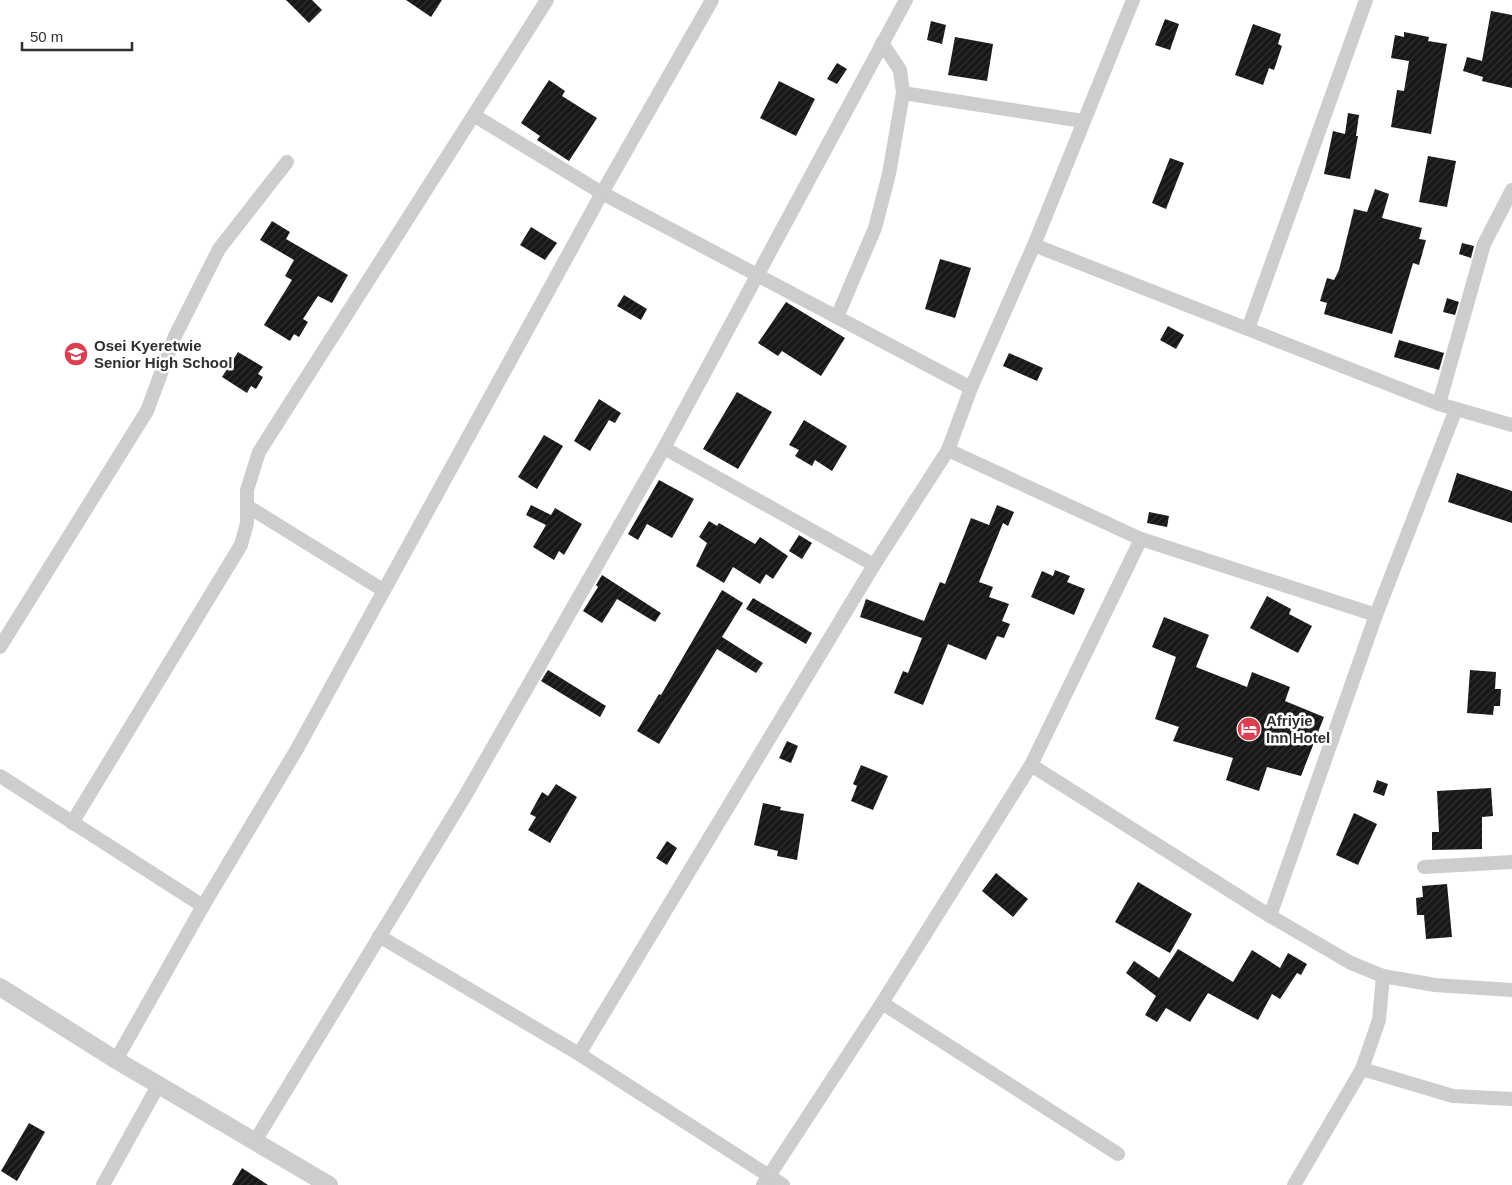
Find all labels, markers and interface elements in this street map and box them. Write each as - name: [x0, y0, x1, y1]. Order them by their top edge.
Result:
- scale bar: [22, 20, 132, 52]
- text: 50 m: [30, 28, 63, 45]
- place label: Osei Kyeretwie Senior High School: [94, 337, 232, 371]
- school or university icon: Osei Kyeretwie Senior High School: [63, 341, 89, 367]
- place label: Afriyie Inn Hotel: [1266, 712, 1330, 746]
- hotel icon: Afriyie Inn Hotel: [1236, 716, 1262, 742]

